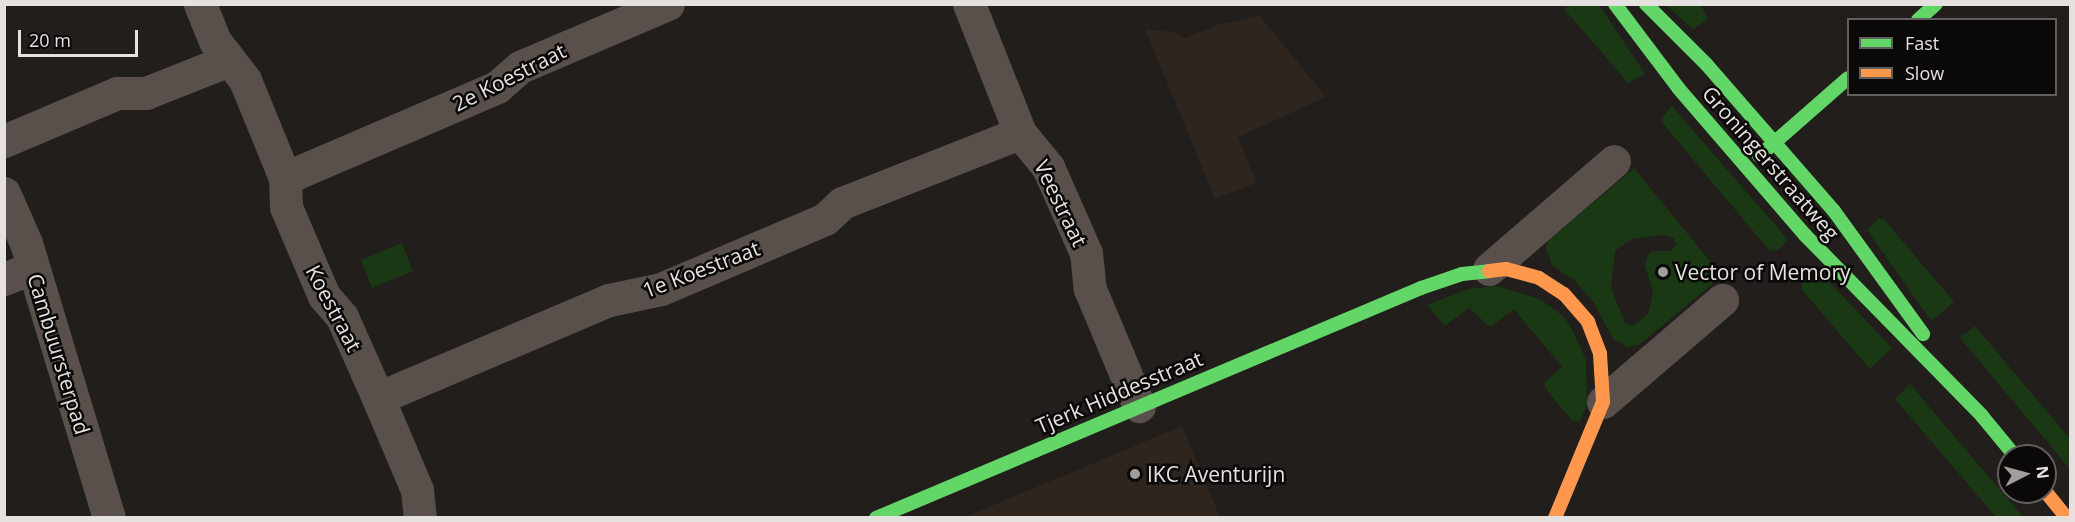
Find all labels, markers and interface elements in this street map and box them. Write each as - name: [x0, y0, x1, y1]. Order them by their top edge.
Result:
- scale bar: [21, 18, 141, 56]
- legend: [1847, 18, 2057, 96]
- text: 20 m: [29, 28, 71, 52]
- text: Fast: [1905, 31, 1939, 55]
- street label: 2e Koestraat: [448, 38, 570, 116]
- text: Slow: [1905, 61, 1944, 85]
- street label: Groningerstraatweg: [1697, 81, 1845, 245]
- street label: Veestraat: [1029, 156, 1093, 250]
- street label: 1e Koestraat: [639, 235, 763, 303]
- place label: Vector of Memory: [1675, 259, 1851, 285]
- street label: Koestraat: [301, 261, 367, 355]
- marker: Vector of Memory: [1656, 265, 1670, 279]
- street label: Cambuursterpad: [23, 271, 95, 437]
- street label: Tjerk Hiddesstraat: [1032, 345, 1206, 439]
- north arrow: [1997, 444, 2057, 504]
- place label: IKC Aventurijn: [1147, 461, 1285, 487]
- text: N: [2031, 465, 2055, 480]
- marker: IKC Aventurijn: [1128, 467, 1142, 481]

